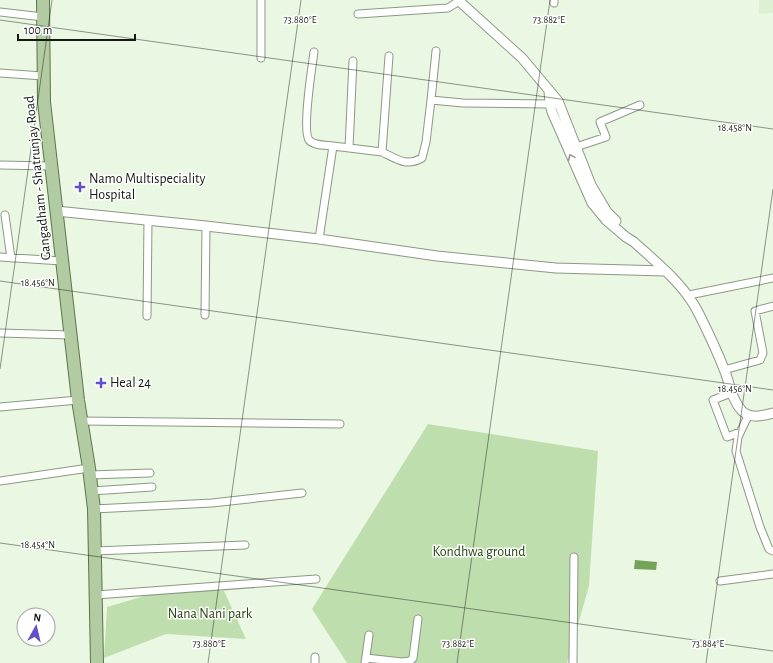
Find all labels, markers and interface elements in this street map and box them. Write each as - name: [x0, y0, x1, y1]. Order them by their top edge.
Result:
- text: 73.880°E: [283, 15, 317, 25]
- text: 73.882°E: [533, 15, 565, 25]
- scale bar: [18, 16, 135, 42]
- text: 100 m: [24, 24, 52, 36]
- street label: Gangadham - Shatrunjay Road: [22, 95, 54, 261]
- text: 18.458°N: [718, 123, 752, 133]
- one-way arrow: [568, 153, 576, 161]
- place label: Namo Multispeciality Hospital: [89, 172, 206, 202]
- marker: Namo Multispeciality Hospital: [74, 181, 86, 193]
- text: 18.456°N: [21, 278, 55, 288]
- place label: Heal 24: [110, 376, 151, 390]
- marker: Heal 24: [95, 377, 107, 389]
- text: 18.456°N: [718, 384, 752, 394]
- text: 18.454°N: [21, 540, 55, 550]
- park label: Kondhwa ground: [432, 545, 526, 559]
- north arrow: [16, 607, 56, 647]
- park label: Nana Nani park: [168, 607, 253, 621]
- text: N: [33, 612, 42, 624]
- text: 73.880°E: [192, 639, 226, 649]
- text: 73.882°E: [442, 639, 474, 649]
- text: 73.884°E: [692, 639, 724, 649]

